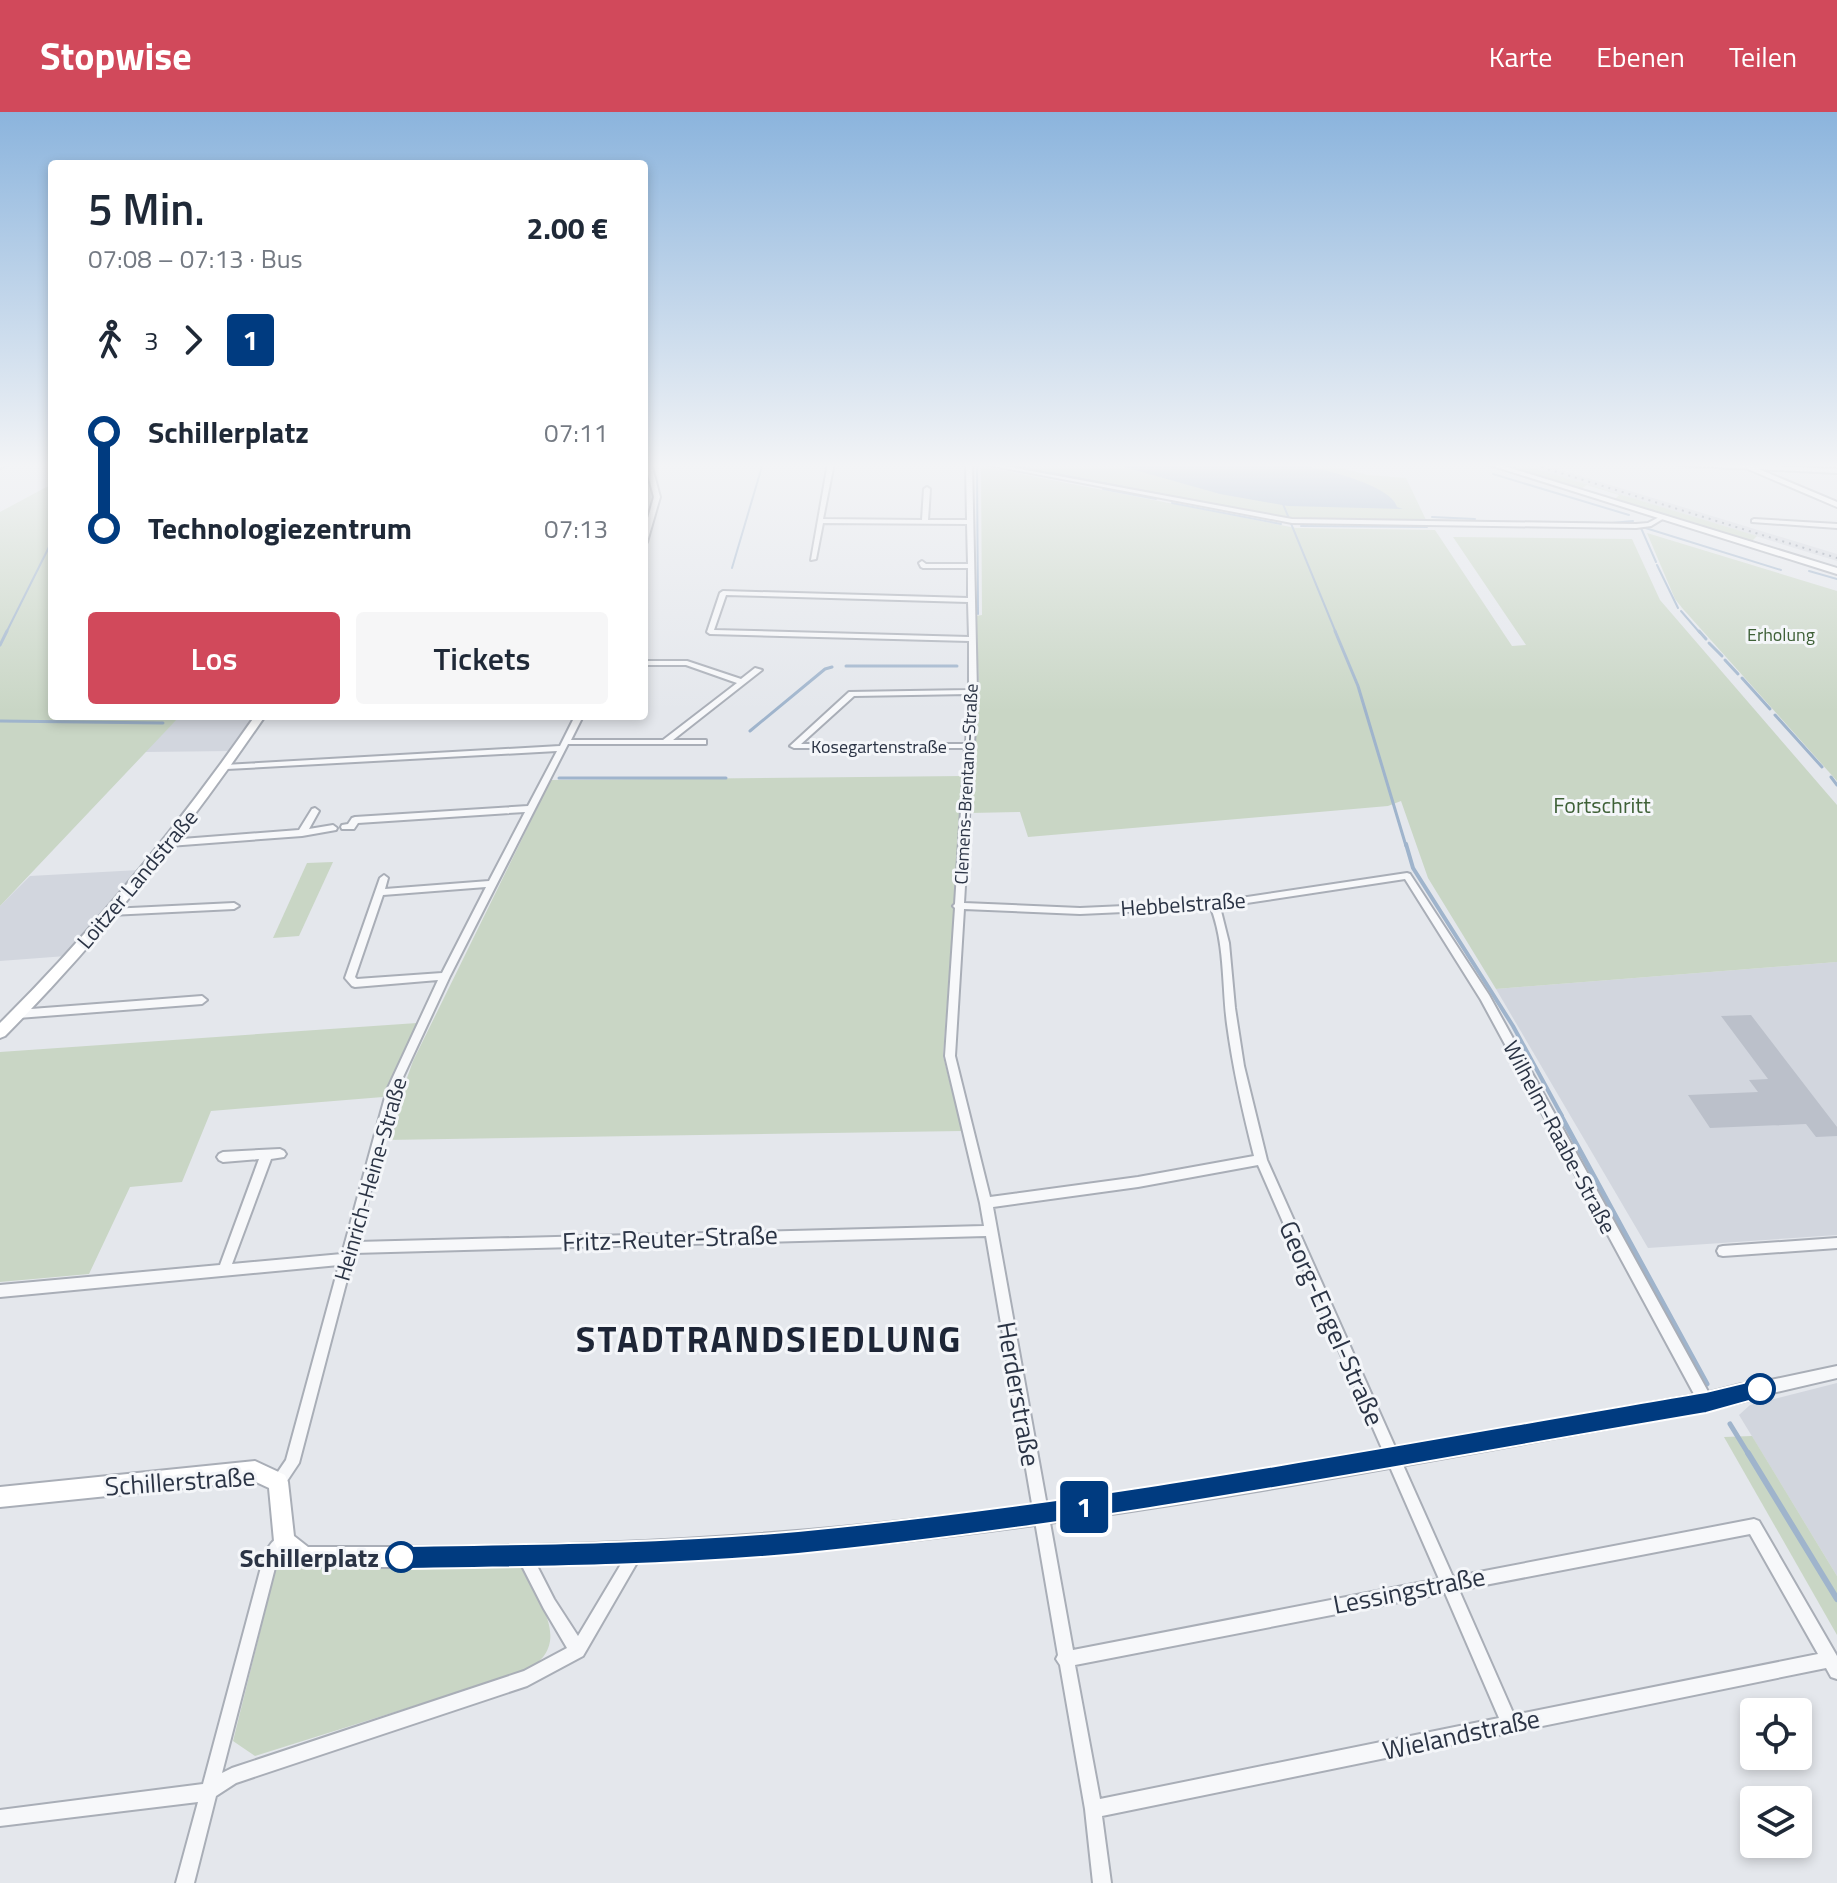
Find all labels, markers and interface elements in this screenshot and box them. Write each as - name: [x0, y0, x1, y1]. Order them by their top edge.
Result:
- text: Stopwise: [40, 27, 192, 85]
- text: Karte: [1489, 35, 1552, 78]
- text: Ebenen: [1596, 35, 1685, 78]
- text: Teilen: [1729, 35, 1797, 78]
- text: 5 Min.: [88, 175, 205, 242]
- text: 2.00 €: [527, 205, 608, 251]
- text: 07:08 – 07:13 · Bus: [88, 239, 303, 278]
- icon: walk: [88, 318, 132, 362]
- icon: forward: [171, 318, 215, 362]
- text: 1: [243, 318, 258, 361]
- text: 3: [144, 321, 159, 360]
- text: Schillerplatz: [148, 409, 309, 455]
- text: 07:11: [544, 413, 608, 452]
- text: Technologiezentrum: [148, 505, 412, 551]
- text: 07:13: [544, 509, 608, 548]
- button: Los: [88, 612, 340, 704]
- button: Tickets: [356, 612, 608, 704]
- park label: Erholung: [1747, 621, 1815, 648]
- street label: Clemens-Brentano-Straße: [947, 683, 985, 885]
- street label: Kosegartenstraße: [811, 733, 947, 760]
- park label: Fortschritt: [1553, 788, 1651, 822]
- street label: Loitzer Landstraße: [68, 802, 206, 956]
- street label: Hebbelstraße: [1119, 883, 1247, 925]
- street label: Wilhelm-Raabe-Straße: [1495, 1034, 1625, 1240]
- street label: Heinrich-Heine-Straße: [325, 1073, 415, 1285]
- street label: Georg-Engel-Straße: [1269, 1214, 1395, 1432]
- street label: Fritz-Reuter-Straße: [561, 1215, 779, 1261]
- district label: STADTRANDSIEDLUNG: [576, 1311, 962, 1366]
- street label: Herderstraße: [987, 1319, 1051, 1469]
- unlabelled marker: [1745, 1374, 1775, 1404]
- street label: Schillerstraße: [104, 1456, 256, 1506]
- line badge: 1: [1058, 1481, 1110, 1533]
- text: 1: [1076, 1485, 1092, 1528]
- place label: Schillerplatz: [239, 1538, 379, 1577]
- marker: Schillerplatz: [386, 1542, 416, 1572]
- street label: Lessingstraße: [1330, 1556, 1488, 1624]
- street label: Wielandstraße: [1379, 1698, 1543, 1770]
- map controls: [1740, 1698, 1812, 1858]
- button: locate: [1740, 1698, 1812, 1770]
- button: layers: [1740, 1786, 1812, 1858]

